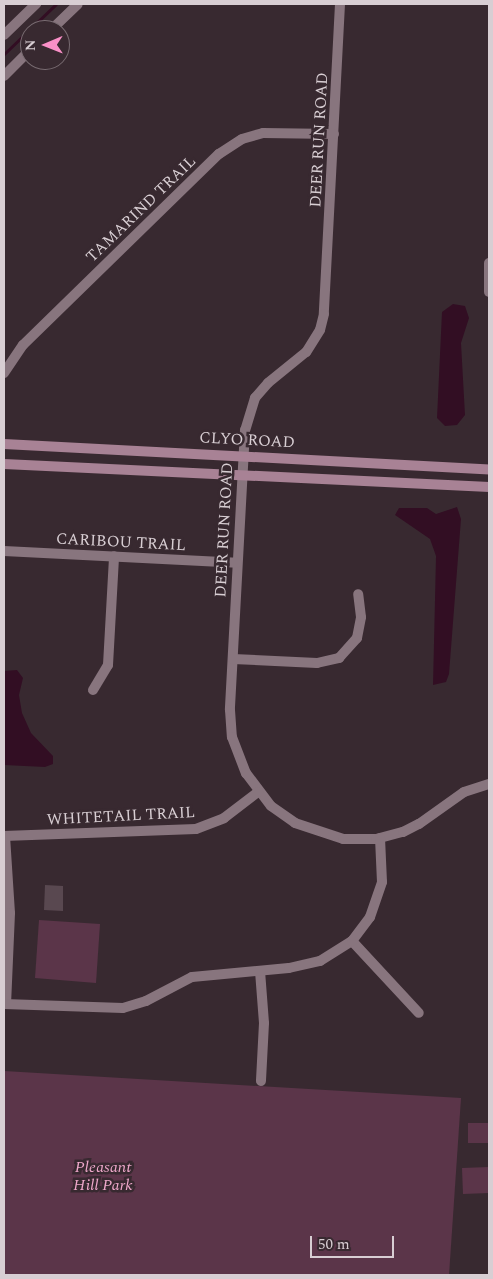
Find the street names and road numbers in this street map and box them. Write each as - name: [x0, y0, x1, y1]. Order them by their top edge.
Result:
- street label: DEER RUN ROAD: [306, 72, 332, 208]
- street label: TAMARIND TRAIL: [82, 152, 200, 266]
- street label: CLYO ROAD: [199, 428, 295, 452]
- street label: DEER RUN ROAD: [211, 462, 237, 598]
- street label: CARIBOU TRAIL: [56, 529, 186, 555]
- street label: WHITETAIL TRAIL: [46, 803, 196, 829]

